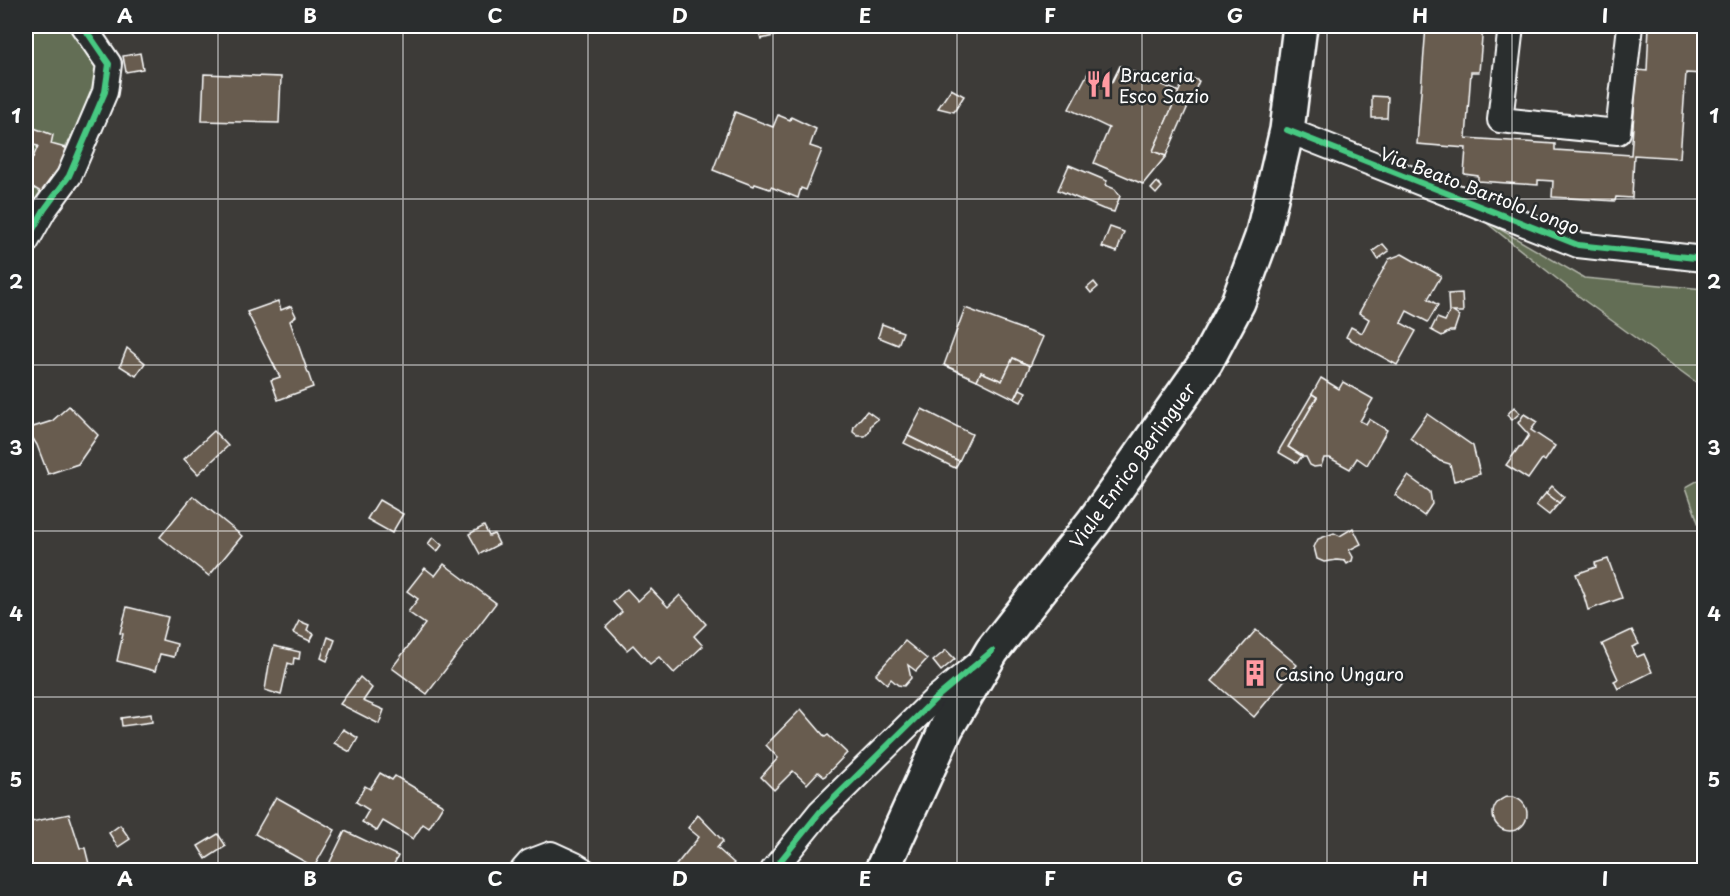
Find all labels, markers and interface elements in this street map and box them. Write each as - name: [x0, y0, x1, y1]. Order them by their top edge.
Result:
- text: A: [117, 0, 133, 30]
- text: B: [303, 0, 317, 30]
- text: C: [487, 0, 503, 30]
- text: D: [672, 0, 688, 30]
- text: E: [859, 0, 871, 30]
- text: F: [1044, 0, 1056, 30]
- text: G: [1227, 0, 1243, 30]
- text: H: [1412, 0, 1428, 30]
- text: I: [1602, 0, 1608, 30]
- place label: Braceria Esco Sazio: [1119, 61, 1209, 109]
- restaurant icon: Braceria Esco Sazio: [1084, 69, 1114, 99]
- text: 1: [11, 100, 21, 130]
- text: 1: [1709, 100, 1719, 130]
- street label: Via Beato Bartolo Longo: [1376, 139, 1584, 241]
- text: 2: [9, 266, 23, 296]
- text: 2: [1707, 266, 1721, 296]
- street label: Viale Enrico Berlinguer: [1063, 376, 1202, 554]
- text: 3: [9, 432, 23, 462]
- text: 3: [1707, 432, 1721, 462]
- text: 4: [9, 598, 23, 628]
- text: 4: [1707, 598, 1721, 628]
- building icon: Casino Ungaro: [1240, 658, 1270, 688]
- place label: Casino Ungaro: [1275, 660, 1404, 687]
- text: 5: [10, 764, 22, 794]
- text: 5: [1708, 764, 1720, 794]
- text: A: [117, 863, 133, 893]
- text: B: [303, 863, 317, 893]
- text: C: [487, 863, 503, 893]
- text: D: [672, 863, 688, 893]
- text: E: [859, 863, 871, 893]
- text: F: [1044, 863, 1056, 893]
- text: G: [1227, 863, 1243, 893]
- text: H: [1412, 863, 1428, 893]
- text: I: [1602, 863, 1608, 893]

